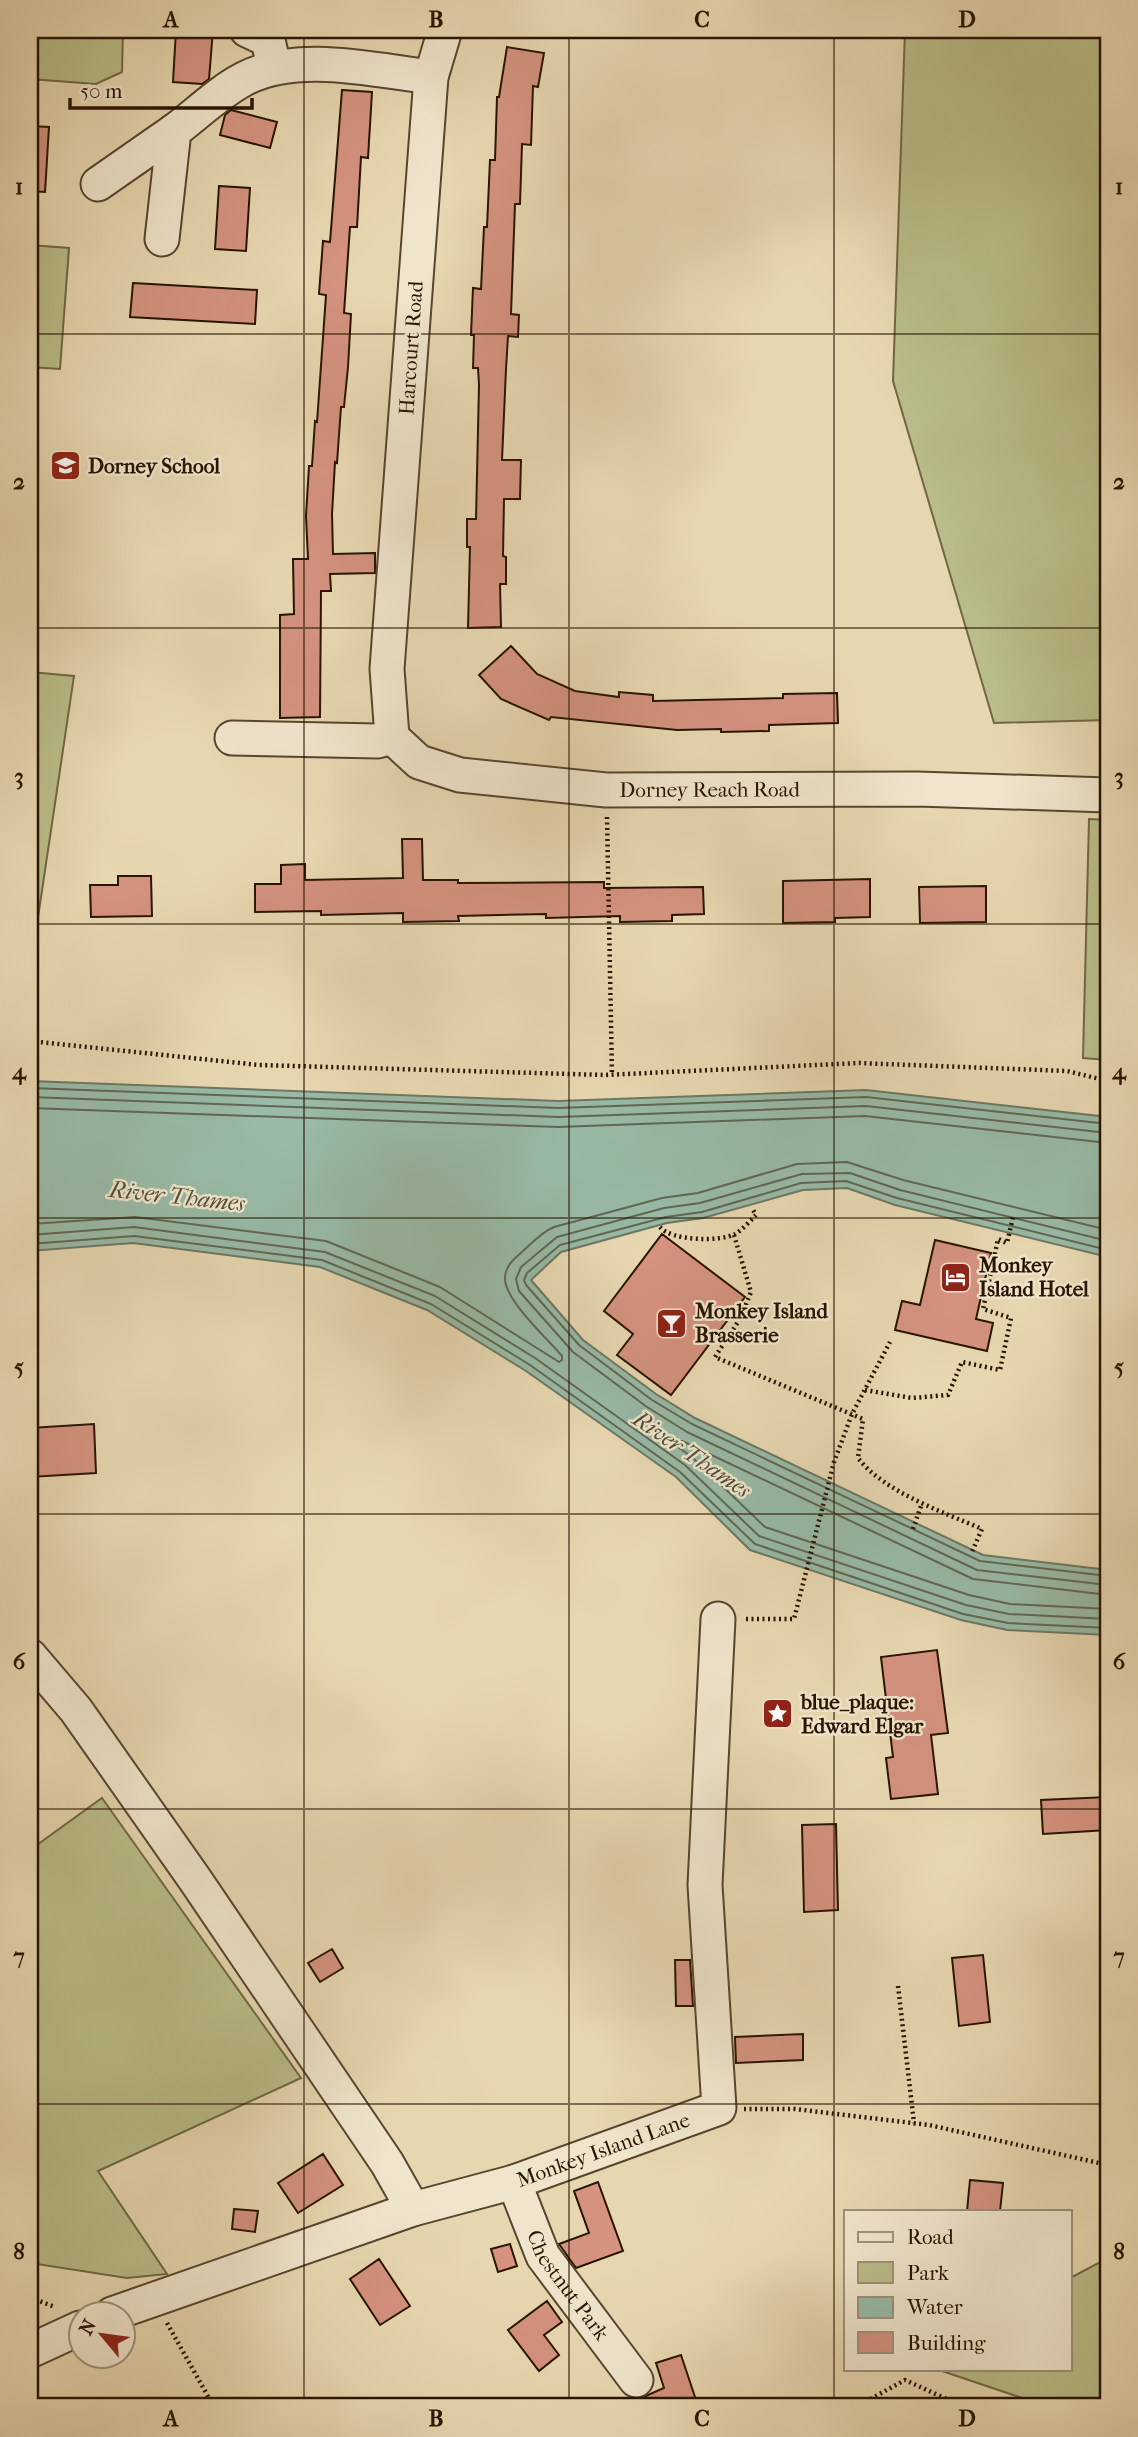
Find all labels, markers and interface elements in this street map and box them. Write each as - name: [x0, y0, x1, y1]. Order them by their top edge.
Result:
- text: A: [162, 6, 180, 33]
- text: B: [429, 6, 444, 33]
- text: C: [694, 6, 710, 33]
- text: D: [958, 6, 976, 33]
- scale bar: [70, 66, 252, 110]
- text: 50 m: [80, 79, 123, 103]
- text: 1: [15, 173, 23, 200]
- text: 1: [1115, 173, 1123, 200]
- street label: Harcourt Road: [394, 279, 428, 416]
- school or university icon: Dorney School: [48, 449, 82, 483]
- place label: Dorney School: [88, 454, 220, 478]
- text: 2: [13, 468, 25, 495]
- text: 2: [1113, 468, 1125, 495]
- text: 3: [14, 763, 24, 790]
- text: 3: [1114, 763, 1124, 790]
- street label: Dorney Reach Road: [619, 777, 801, 802]
- text: 4: [11, 1058, 27, 1085]
- text: 4: [1111, 1058, 1127, 1085]
- water label: River Thames: [106, 1176, 247, 1217]
- place label: Monkey Island Hotel: [978, 1253, 1089, 1301]
- hotel icon: Monkey Island Hotel: [939, 1260, 973, 1294]
- place label: Monkey Island Brasserie: [694, 1299, 828, 1347]
- bar icon: Monkey Island Brasserie: [655, 1306, 689, 1340]
- text: 5: [14, 1353, 24, 1380]
- text: 5: [1114, 1353, 1124, 1380]
- water label: River Thames: [626, 1404, 756, 1504]
- text: 6: [13, 1648, 26, 1675]
- text: 6: [1113, 1648, 1126, 1675]
- place label: blue_plaque: Edward Elgar: [800, 1690, 924, 1738]
- place icon: blue_plaque: Edward Elgar: [761, 1697, 795, 1731]
- text: 7: [12, 1943, 25, 1970]
- text: 7: [1112, 1943, 1125, 1970]
- street label: Monkey Island Lane: [513, 2108, 693, 2192]
- legend: [844, 2210, 1072, 2370]
- text: Road: [907, 2225, 954, 2249]
- street label: Chestnut Park: [522, 2226, 614, 2345]
- text: 8: [13, 2238, 25, 2265]
- text: 8: [1113, 2238, 1125, 2265]
- text: Park: [907, 2261, 949, 2285]
- text: Water: [906, 2295, 963, 2319]
- north arrow: [66, 2300, 136, 2370]
- text: N: [75, 2315, 101, 2339]
- text: Building: [907, 2331, 986, 2355]
- text: A: [162, 2405, 180, 2432]
- text: B: [429, 2405, 444, 2432]
- text: C: [694, 2405, 710, 2432]
- text: D: [958, 2405, 976, 2432]

